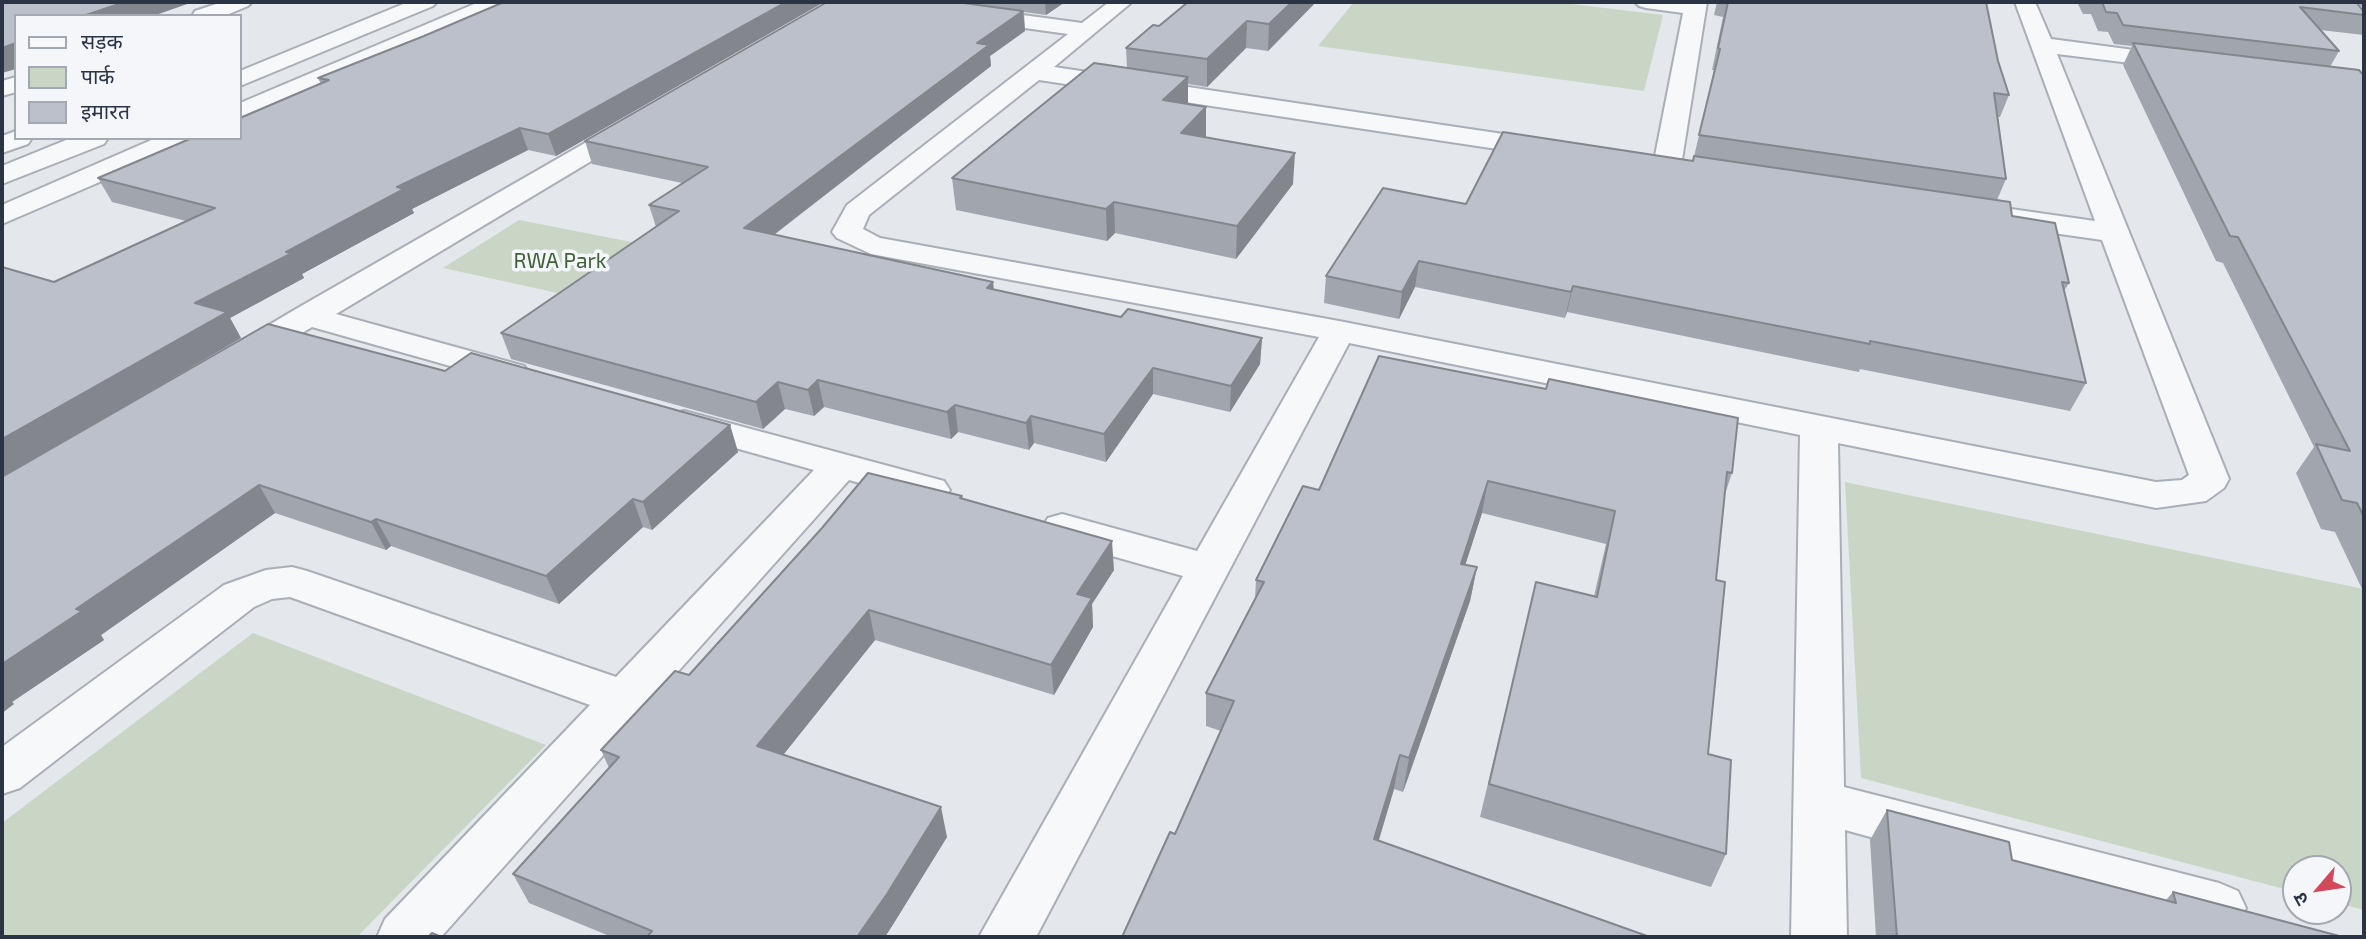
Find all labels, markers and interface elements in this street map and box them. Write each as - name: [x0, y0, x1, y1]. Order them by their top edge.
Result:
- legend: [14, 14, 242, 140]
- text: सड़क: [81, 28, 123, 53]
- text: पार्क: [81, 63, 115, 88]
- text: इमारत: [81, 98, 130, 123]
- park label: RWA Park: [513, 248, 607, 274]
- north arrow: [2282, 855, 2352, 925]
- text: उ: [2287, 889, 2313, 910]

